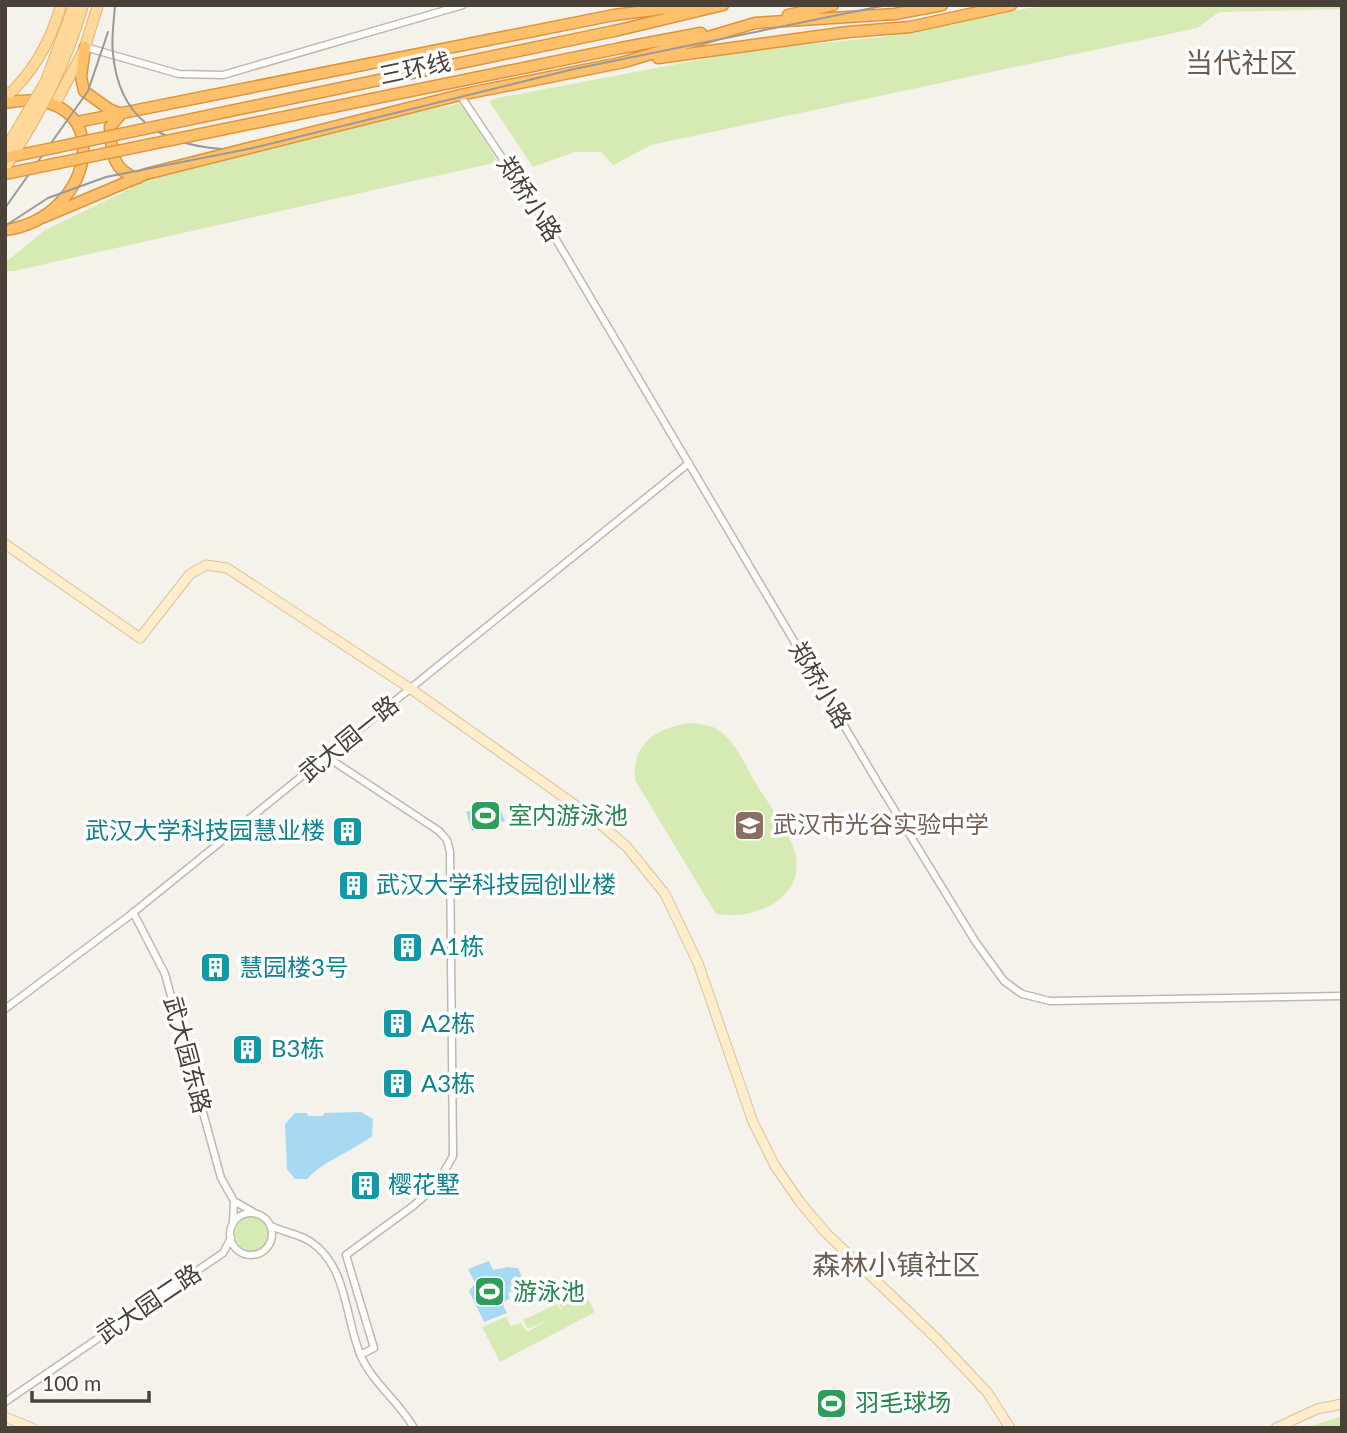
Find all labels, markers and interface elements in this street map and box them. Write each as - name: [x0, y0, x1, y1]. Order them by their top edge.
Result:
- district label: 当代社区: [1185, 45, 1297, 79]
- street label: 三环线: [376, 46, 453, 89]
- street label: 郑桥小路: [492, 150, 569, 246]
- street label: 郑桥小路: [784, 636, 858, 733]
- street label: 武大园一路: [292, 689, 404, 787]
- sports icon: 室内游泳池: [468, 799, 502, 833]
- place label: 室内游泳池: [508, 800, 628, 829]
- school or university icon: 武汉市光谷实验中学: [733, 808, 767, 842]
- place label: 武汉市光谷实验中学: [773, 809, 989, 838]
- building icon: 武汉大学科技园慧业楼: [331, 814, 365, 848]
- place label: 武汉大学科技园慧业楼: [85, 815, 325, 844]
- building icon: 武汉大学科技园创业楼: [336, 868, 370, 902]
- place label: 武汉大学科技园创业楼: [376, 869, 616, 898]
- building icon: A1栋: [390, 930, 424, 964]
- place label: A1栋: [430, 931, 484, 960]
- building icon: 慧园楼3号: [199, 951, 233, 985]
- place label: 慧园楼3号: [239, 952, 349, 981]
- street label: 武大园东路: [159, 993, 218, 1116]
- building icon: A2栋: [381, 1007, 415, 1041]
- place label: A2栋: [421, 1008, 475, 1037]
- building icon: B3栋: [231, 1032, 265, 1066]
- place label: B3栋: [271, 1033, 324, 1062]
- building icon: A3栋: [381, 1067, 415, 1101]
- place label: A3栋: [421, 1068, 475, 1097]
- building icon: 樱花墅: [348, 1168, 382, 1202]
- place label: 樱花墅: [388, 1169, 460, 1198]
- district label: 森林小镇社区: [812, 1247, 980, 1281]
- street label: 武大园二路: [90, 1257, 206, 1348]
- sports icon: 游泳池: [473, 1275, 507, 1309]
- place label: 游泳池: [513, 1276, 585, 1305]
- scale bar: [32, 1360, 149, 1404]
- text: 100 m: [42, 1370, 101, 1395]
- sports icon: 羽毛球场: [815, 1386, 849, 1420]
- place label: 羽毛球场: [855, 1387, 951, 1416]

